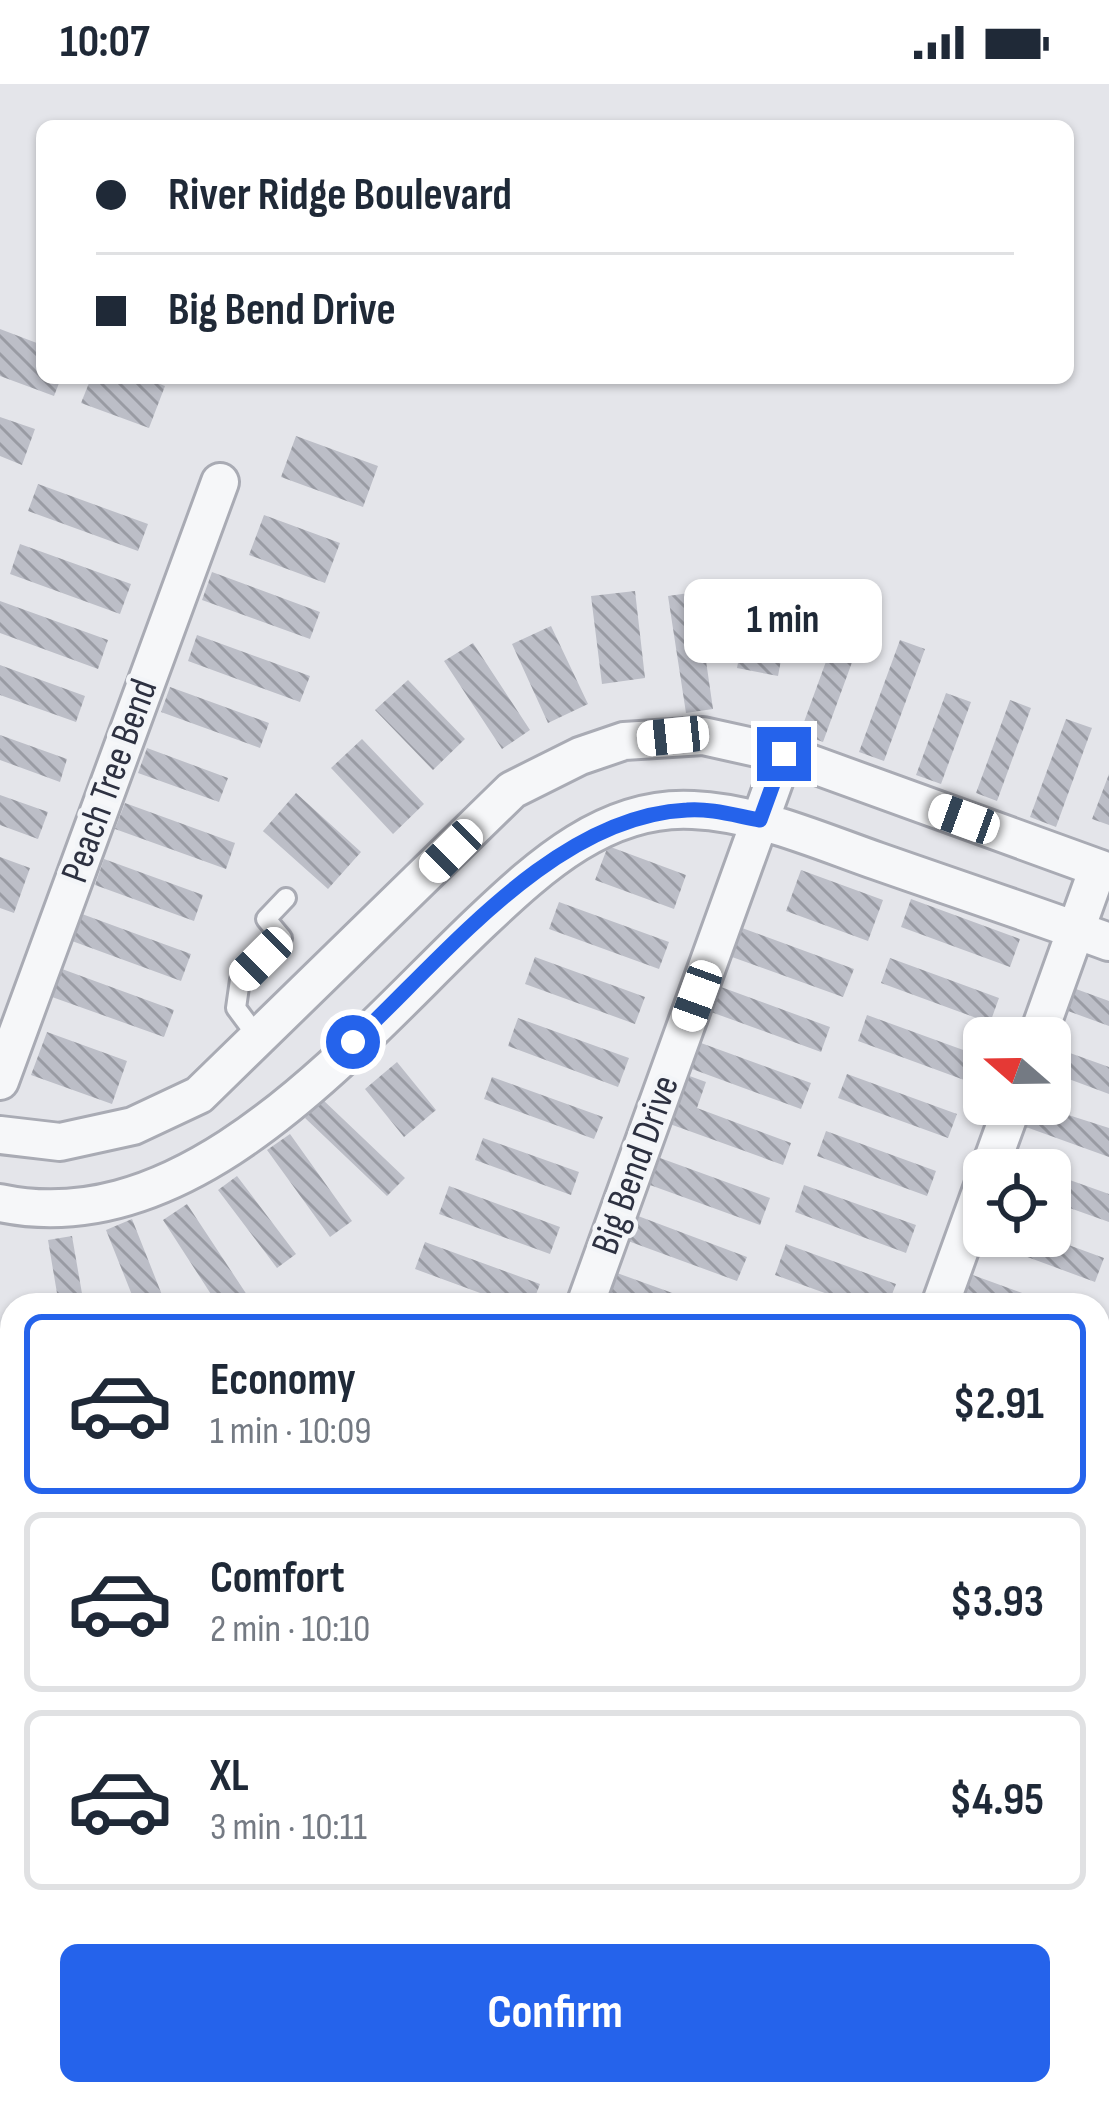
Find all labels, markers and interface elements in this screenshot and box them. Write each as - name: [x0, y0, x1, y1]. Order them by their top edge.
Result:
- text: 10:07: [60, 15, 150, 70]
- text: River Ridge Boulevard: [168, 168, 512, 223]
- text: Big Bend Drive: [168, 283, 396, 338]
- callout: 1 min: [685, 580, 883, 664]
- text: 1 min: [747, 597, 819, 644]
- street label: Peach Tree Bend: [52, 673, 168, 889]
- car: [635, 714, 711, 758]
- route end: [757, 727, 811, 781]
- car: [924, 790, 1004, 848]
- car: [413, 813, 489, 889]
- car: [223, 921, 299, 997]
- car: [668, 956, 726, 1036]
- route start: [326, 1015, 380, 1069]
- north arrow: [963, 1017, 1071, 1125]
- map controls: [963, 1017, 1071, 1257]
- street label: Big Bend Drive: [582, 1069, 690, 1261]
- button: locate: [963, 1149, 1071, 1257]
- icon: car: [66, 1350, 174, 1458]
- text: Economy: [210, 1353, 356, 1408]
- text: $2.91: [953, 1377, 1044, 1432]
- text: 1 min · 10:09: [210, 1408, 372, 1455]
- icon: car: [66, 1548, 174, 1656]
- text: Comfort: [210, 1551, 345, 1606]
- text: $3.93: [950, 1575, 1044, 1630]
- text: 2 min · 10:10: [210, 1606, 370, 1653]
- icon: car: [66, 1746, 174, 1854]
- text: XL: [210, 1749, 249, 1804]
- text: $4.95: [949, 1773, 1044, 1828]
- text: 3 min · 10:11: [210, 1804, 367, 1851]
- button: Confirm: [60, 1944, 1050, 2082]

